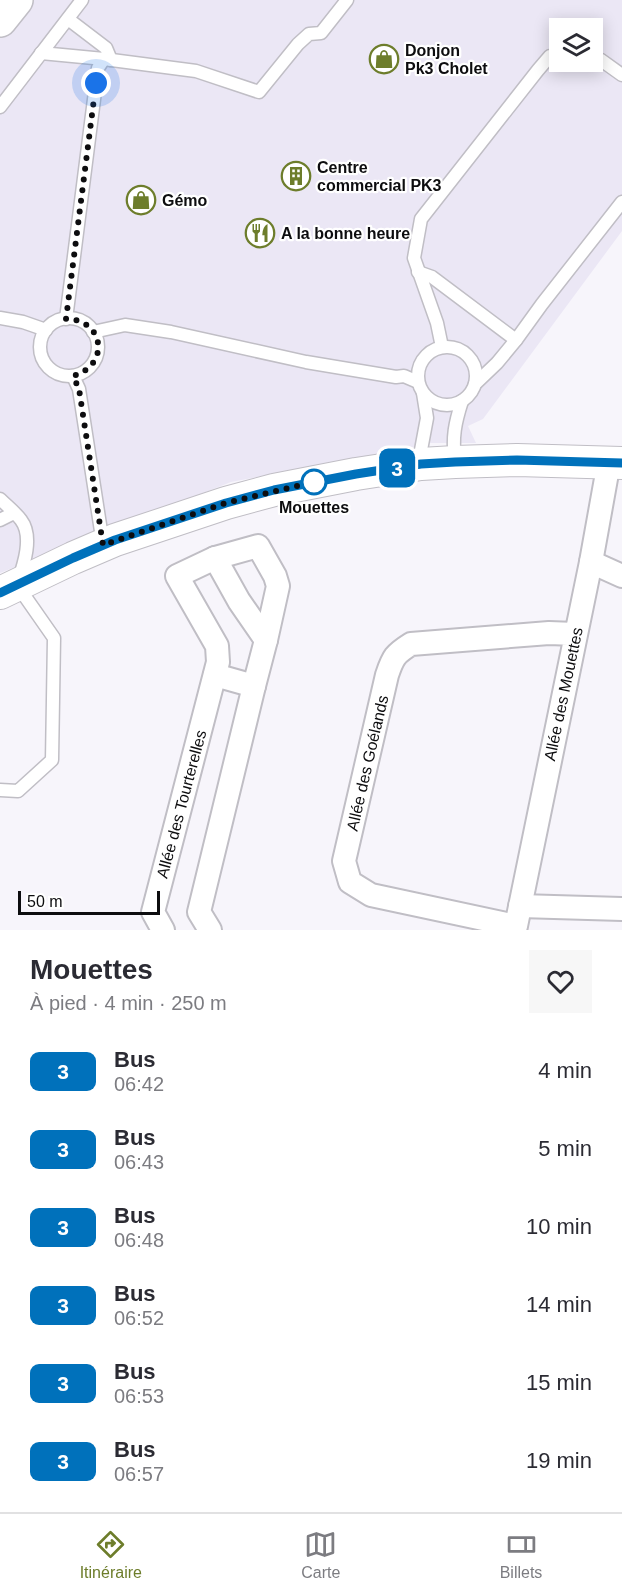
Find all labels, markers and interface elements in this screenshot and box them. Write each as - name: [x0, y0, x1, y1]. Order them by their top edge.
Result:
- map controls: [549, 18, 603, 72]
- button: layers: [549, 18, 603, 72]
- place label: Donjon Pk3 Cholet: [405, 42, 488, 77]
- shop icon: Donjon Pk3 Cholet: [368, 43, 400, 75]
- your location: [81, 68, 111, 98]
- place label: Centre commercial PK3: [317, 159, 442, 194]
- building icon: Centre commercial PK3: [280, 160, 312, 192]
- shop icon: Gémo: [125, 184, 157, 216]
- place label: Gémo: [162, 192, 208, 209]
- restaurant icon: A la bonne heure: [244, 217, 276, 249]
- place label: A la bonne heure: [281, 225, 410, 242]
- line badge: 3: [378, 448, 416, 488]
- text: 3: [391, 457, 403, 480]
- marker: Mouettes: [301, 469, 327, 495]
- place label: Mouettes: [279, 499, 349, 516]
- street label: Allée des Mouettes: [541, 626, 586, 762]
- street label: Allée des Goélands: [344, 694, 391, 833]
- street label: Allée des Tourterelles: [154, 728, 209, 880]
- scale bar: [18, 888, 160, 916]
- text: 50 m: [27, 893, 63, 910]
- button: heart: [529, 950, 592, 1013]
- text: Mouettes: [30, 954, 153, 985]
- text: À pied · 4 min · 250 m: [30, 992, 227, 1014]
- text: Bus: [114, 1047, 156, 1072]
- text: 4 min: [538, 1058, 592, 1083]
- text: 3: [57, 1060, 69, 1083]
- text: 06:42: [114, 1073, 164, 1095]
- text: Bus: [114, 1125, 156, 1150]
- text: 5 min: [538, 1136, 592, 1161]
- text: 3: [57, 1138, 69, 1161]
- text: 06:43: [114, 1151, 164, 1173]
- text: Bus: [114, 1203, 156, 1228]
- text: 10 min: [526, 1214, 592, 1239]
- text: 3: [57, 1216, 69, 1239]
- text: 06:48: [114, 1229, 164, 1251]
- text: Bus: [114, 1281, 156, 1306]
- text: 14 min: [526, 1292, 592, 1317]
- text: 3: [57, 1294, 69, 1317]
- text: 06:52: [114, 1307, 164, 1329]
- text: Bus: [114, 1359, 156, 1384]
- text: 15 min: [526, 1370, 592, 1395]
- text: 3: [57, 1372, 69, 1395]
- text: 06:53: [114, 1385, 164, 1407]
- text: Bus: [114, 1437, 156, 1462]
- text: 19 min: [526, 1448, 592, 1473]
- text: 3: [57, 1450, 69, 1473]
- text: 06:57: [114, 1463, 164, 1485]
- tab: Itinéraire: [80, 1528, 142, 1582]
- tab: Carte: [301, 1528, 340, 1582]
- tab: Billets: [500, 1528, 542, 1582]

